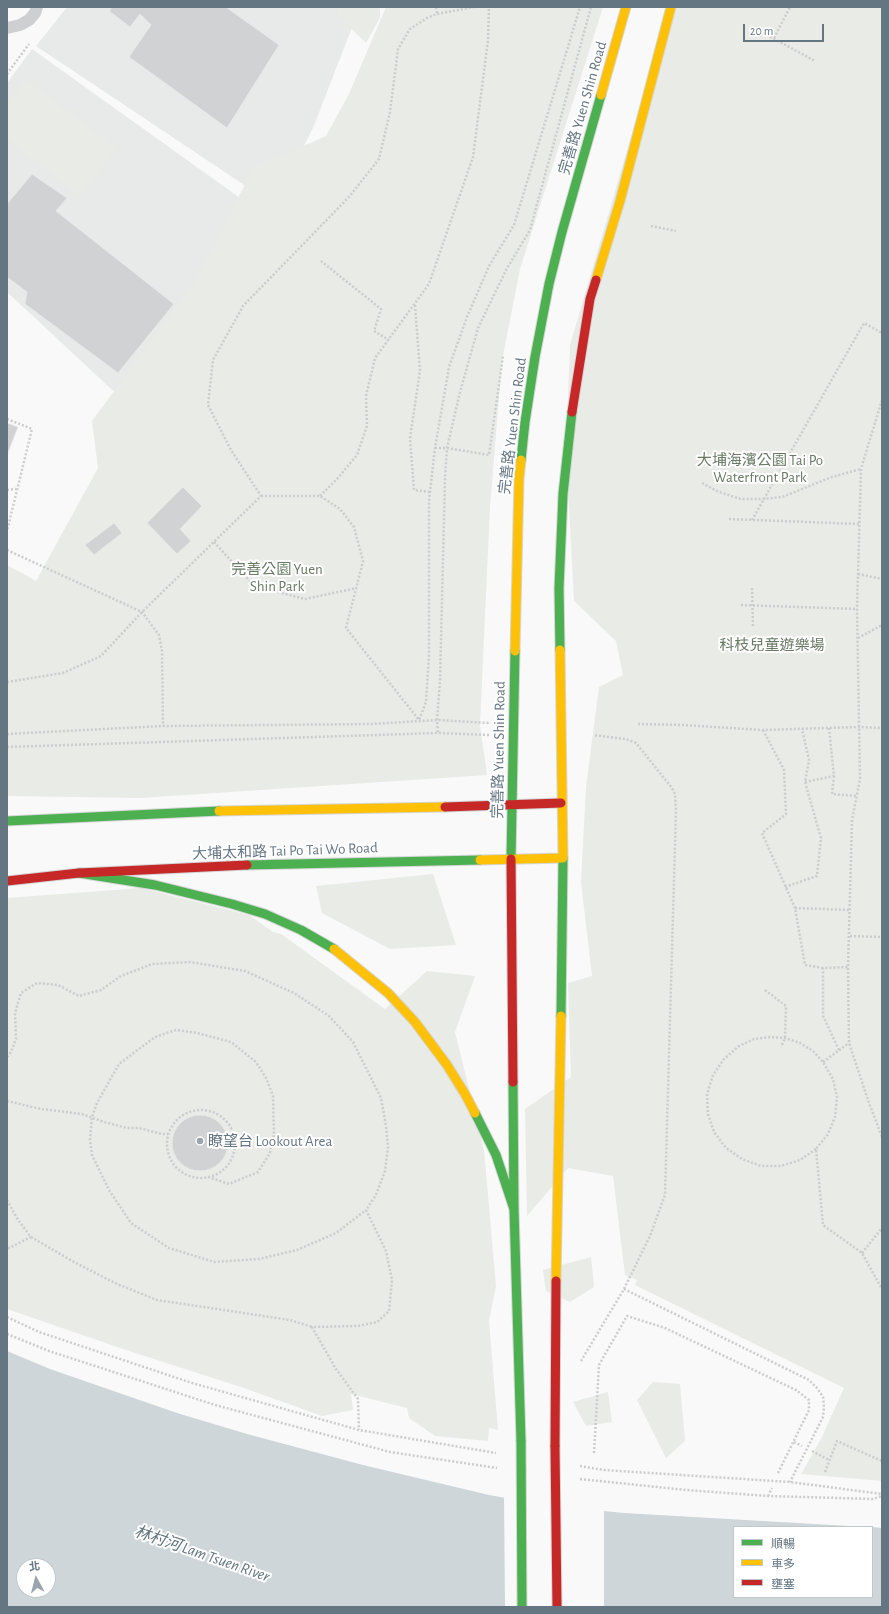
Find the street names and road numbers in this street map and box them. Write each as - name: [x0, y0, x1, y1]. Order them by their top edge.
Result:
- street label: 完善路 Yuen Shin Road: [555, 39, 611, 177]
- street label: 完善路 Yuen Shin Road: [496, 357, 530, 495]
- street label: 完善路 Yuen Shin Road: [489, 681, 509, 819]
- street label: 大埔太和路 Tai Po Tai Wo Road: [192, 839, 378, 863]

